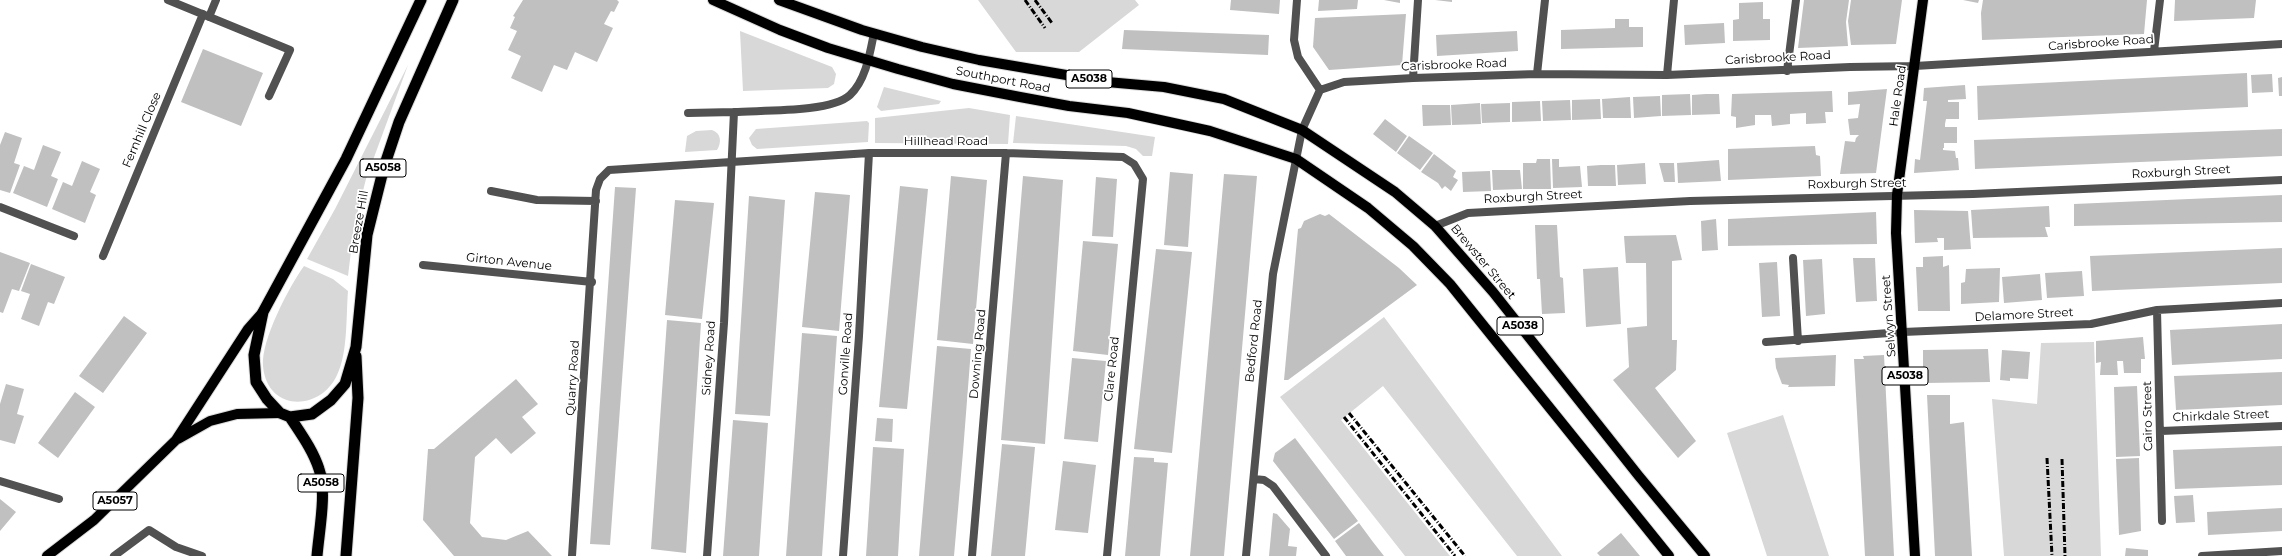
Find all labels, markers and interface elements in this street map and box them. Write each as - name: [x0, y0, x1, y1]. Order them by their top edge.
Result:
- street label: Carisbrooke Road: [2048, 32, 2154, 54]
- street label: Carisbrooke Road: [1725, 48, 1831, 68]
- street label: Carisbrooke Road: [1401, 56, 1507, 74]
- street label: Southport Road: [955, 64, 1051, 96]
- street label: Hale Road: [1887, 64, 1909, 128]
- road number: A5038: [1066, 70, 1112, 88]
- street label: Fernhill Close: [120, 90, 164, 170]
- street label: Hillhead Road: [904, 134, 988, 148]
- road number: A5058: [360, 159, 406, 177]
- street label: Roxburgh Street: [2131, 162, 2231, 182]
- street label: Roxburgh Street: [1807, 176, 1907, 192]
- street label: Roxburgh Street: [1483, 187, 1583, 207]
- street label: Breeze Hill: [346, 189, 372, 255]
- street label: Brewster Street: [1448, 222, 1518, 302]
- street label: Girton Avenue: [465, 250, 553, 274]
- street label: Selwyn Street: [1879, 274, 1899, 358]
- street label: Bedford Road: [1242, 299, 1266, 383]
- street label: Delamore Street: [1974, 305, 2074, 325]
- street label: Downing Road: [967, 309, 989, 399]
- street label: Gonville Road: [836, 312, 856, 396]
- road number: A5038: [1497, 317, 1543, 335]
- street label: Sidney Road: [699, 320, 719, 396]
- street label: Clare Road: [1101, 336, 1123, 402]
- street label: Quarry Road: [563, 340, 583, 416]
- road number: A5038: [1882, 367, 1928, 385]
- street label: Cairo Street: [2140, 381, 2156, 451]
- street label: Chirkdale Street: [2172, 407, 2270, 425]
- road number: A5058: [298, 474, 344, 492]
- road number: A5057: [93, 492, 137, 510]

